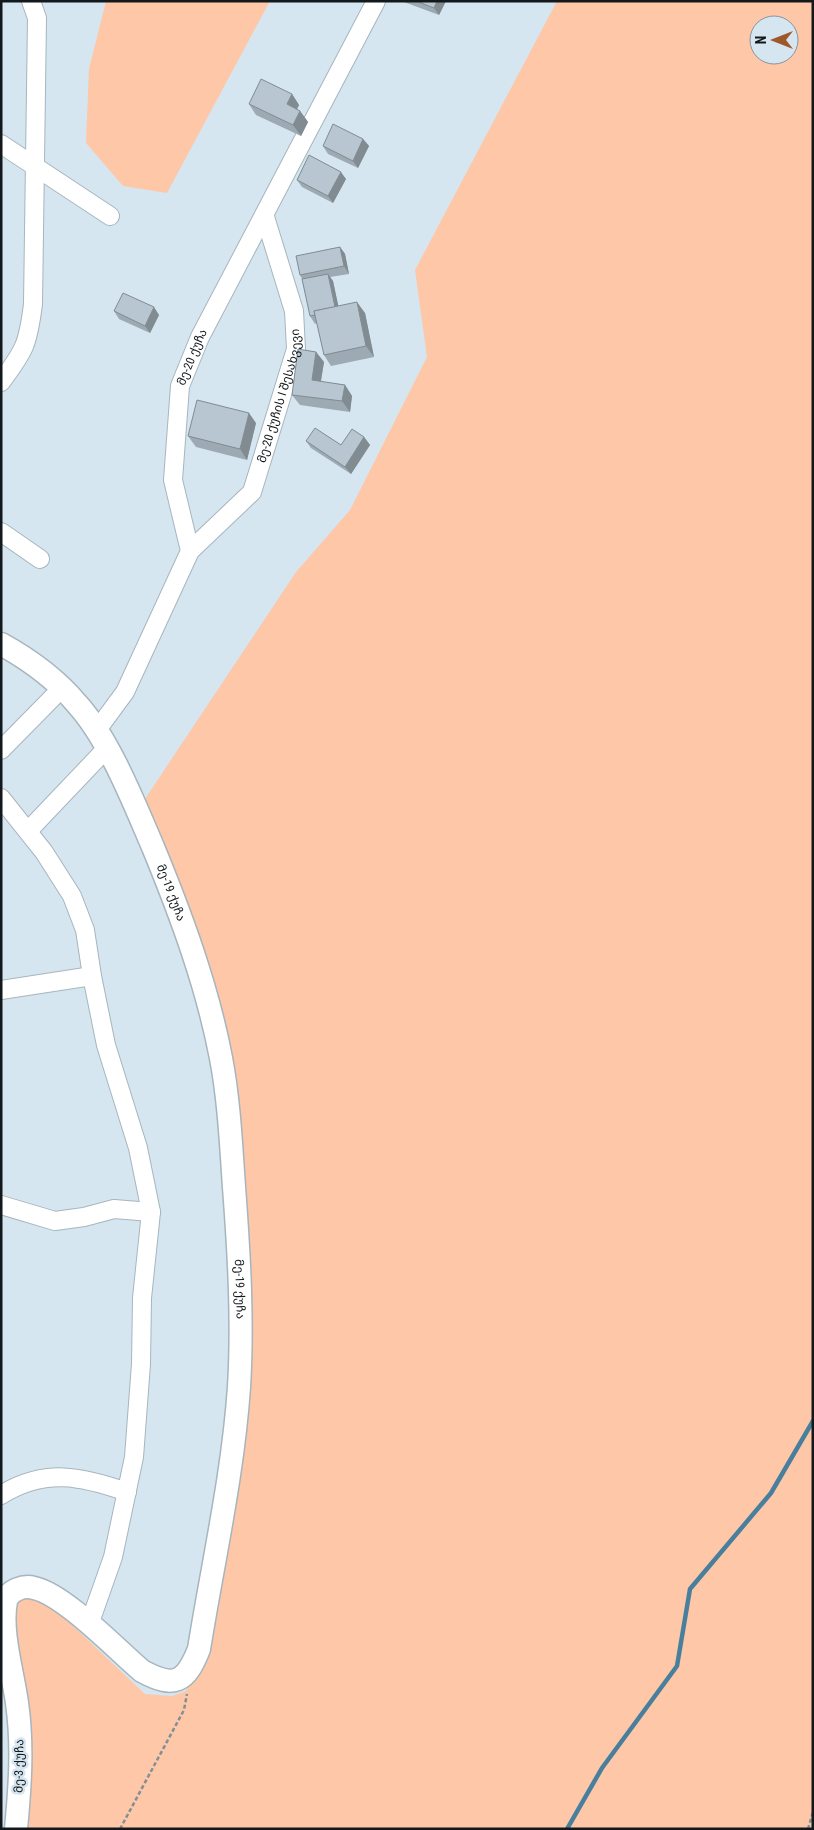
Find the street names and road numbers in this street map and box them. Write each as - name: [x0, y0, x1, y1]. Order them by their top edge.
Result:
- street label: მე-20 ქუჩა: [174, 326, 210, 387]
- street label: მე-20 ქუჩის I შესახვევი: [254, 328, 303, 464]
- street label: მე-19 ქუჩა: [154, 862, 188, 923]
- street label: მე-19 ქუჩა: [232, 1259, 248, 1319]
- street label: მე-3 ქუჩა: [12, 1739, 26, 1793]

